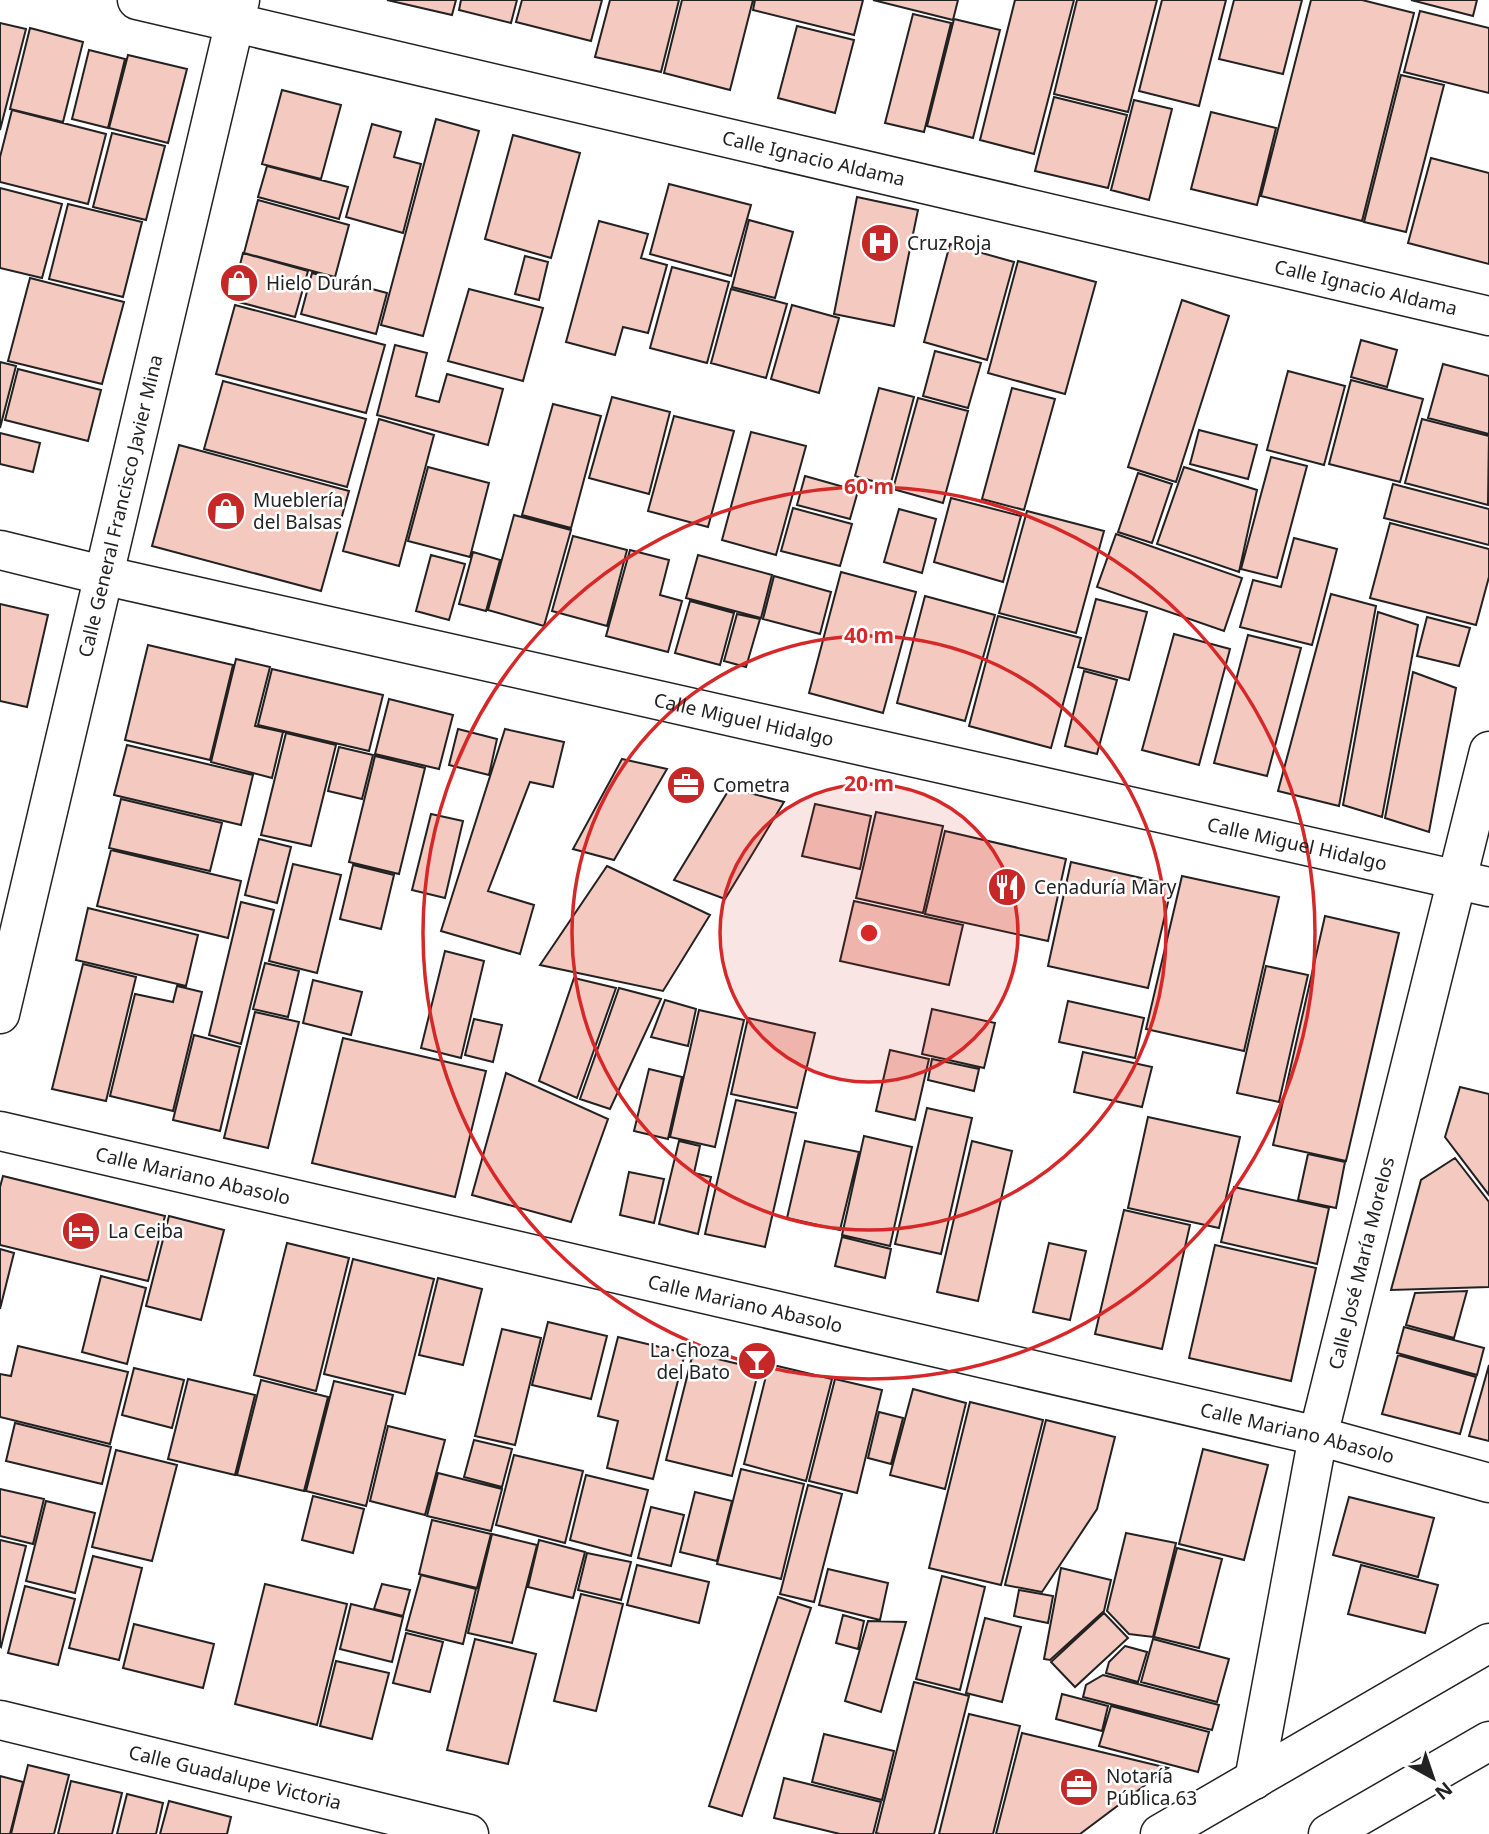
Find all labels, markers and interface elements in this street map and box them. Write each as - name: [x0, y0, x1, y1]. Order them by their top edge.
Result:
- street label: Calle Ignacio Aldama: [720, 124, 908, 192]
- hospital icon: Cruz Roja: [859, 222, 901, 264]
- place label: Cruz Roja: [907, 230, 991, 256]
- street label: Calle Ignacio Aldama: [1272, 253, 1460, 321]
- shop icon: Hielo Durán: [218, 262, 260, 304]
- place label: Hielo Durán: [266, 270, 373, 296]
- street label: Calle General Francisco Javier Mina: [72, 352, 169, 660]
- text: 60 m: [844, 472, 894, 500]
- place label: Mueblería del Balsas: [253, 487, 343, 535]
- shop icon: Mueblería del Balsas: [205, 490, 247, 532]
- text: 40 m: [844, 621, 894, 649]
- street label: Calle Miguel Hidalgo: [651, 687, 836, 752]
- office icon: Cometra: [665, 764, 707, 806]
- text: 20 m: [844, 769, 894, 797]
- place label: Cometra: [713, 772, 790, 798]
- street label: Calle Miguel Hidalgo: [1205, 811, 1390, 877]
- restaurant icon: Cenaduría Mary: [986, 866, 1028, 908]
- place label: Cenaduría Mary: [1034, 874, 1177, 900]
- centre of rings: [857, 921, 881, 945]
- street label: Calle Mariano Abasolo: [93, 1141, 293, 1211]
- street label: Calle José María Morelos: [1322, 1154, 1400, 1372]
- hotel icon: La Ceiba: [60, 1210, 102, 1252]
- place label: La Ceiba: [108, 1218, 184, 1244]
- street label: Calle Mariano Abasolo: [645, 1268, 845, 1339]
- place label: La Choza del Bato: [650, 1337, 730, 1385]
- bar icon: La Choza del Bato: [736, 1340, 778, 1382]
- street label: Calle Mariano Abasolo: [1198, 1396, 1397, 1469]
- street label: Calle Guadalupe Victoria: [126, 1739, 344, 1816]
- north arrow: [1398, 1743, 1468, 1813]
- place label: Notaría Pública 63: [1106, 1763, 1197, 1811]
- office icon: Notaría Pública 63: [1058, 1766, 1100, 1808]
- text: N: [1430, 1776, 1458, 1806]

